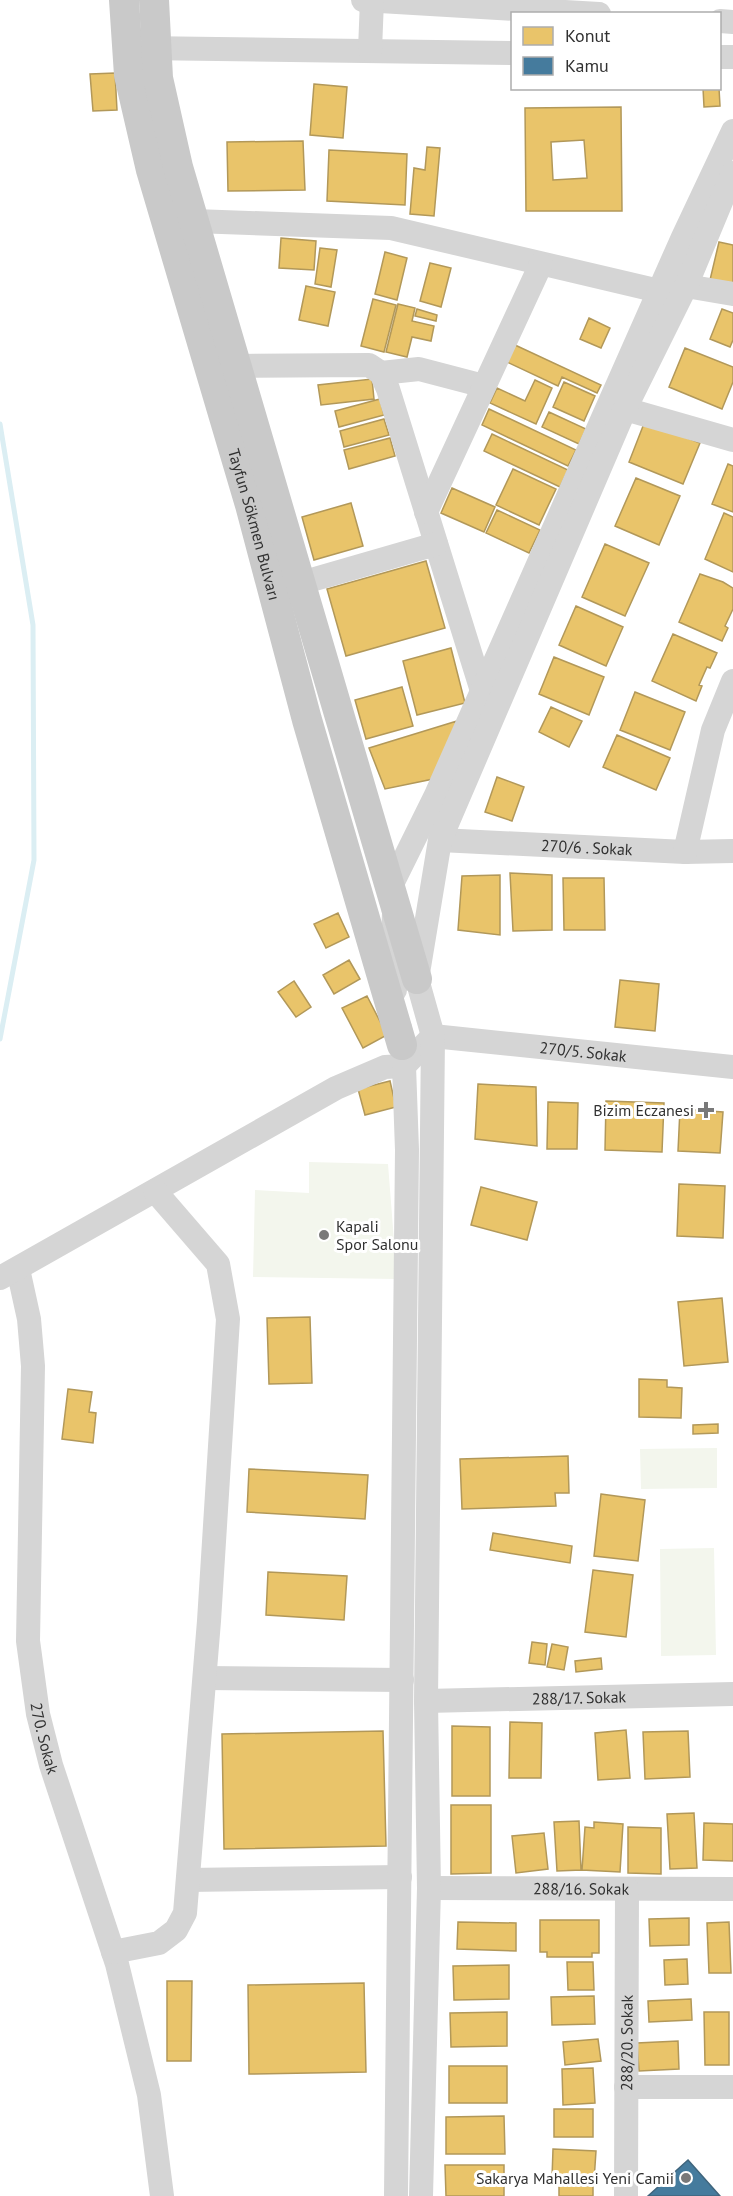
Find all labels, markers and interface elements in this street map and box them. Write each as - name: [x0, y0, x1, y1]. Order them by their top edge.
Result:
- legend: [511, 12, 721, 90]
- text: Konut: [565, 24, 610, 47]
- text: Kamu: [565, 54, 609, 77]
- street label: Tayfun Sökmen Bulvarı: [224, 446, 285, 602]
- street label: 270/6 . Sokak: [541, 835, 633, 859]
- street label: 270/5. Sokak: [539, 1037, 628, 1066]
- place label: Bizim Eczanesi: [593, 1100, 694, 1120]
- marker: Bizim Eczanesi: [699, 1103, 713, 1117]
- place label: Kapali Spor Salonu: [336, 1216, 419, 1254]
- marker: Kapali Spor Salonu: [317, 1228, 331, 1242]
- street label: 288/17. Sokak: [532, 1686, 627, 1709]
- street label: 270. Sokak: [27, 1701, 63, 1777]
- street label: 288/16. Sokak: [533, 1878, 629, 1899]
- street label: 288/20. Sokak: [616, 1995, 637, 2091]
- place label: Sakarya Mahallesi Yeni Camii: [476, 2168, 674, 2188]
- marker: Sakarya Mahallesi Yeni Camii: [679, 2171, 693, 2185]

